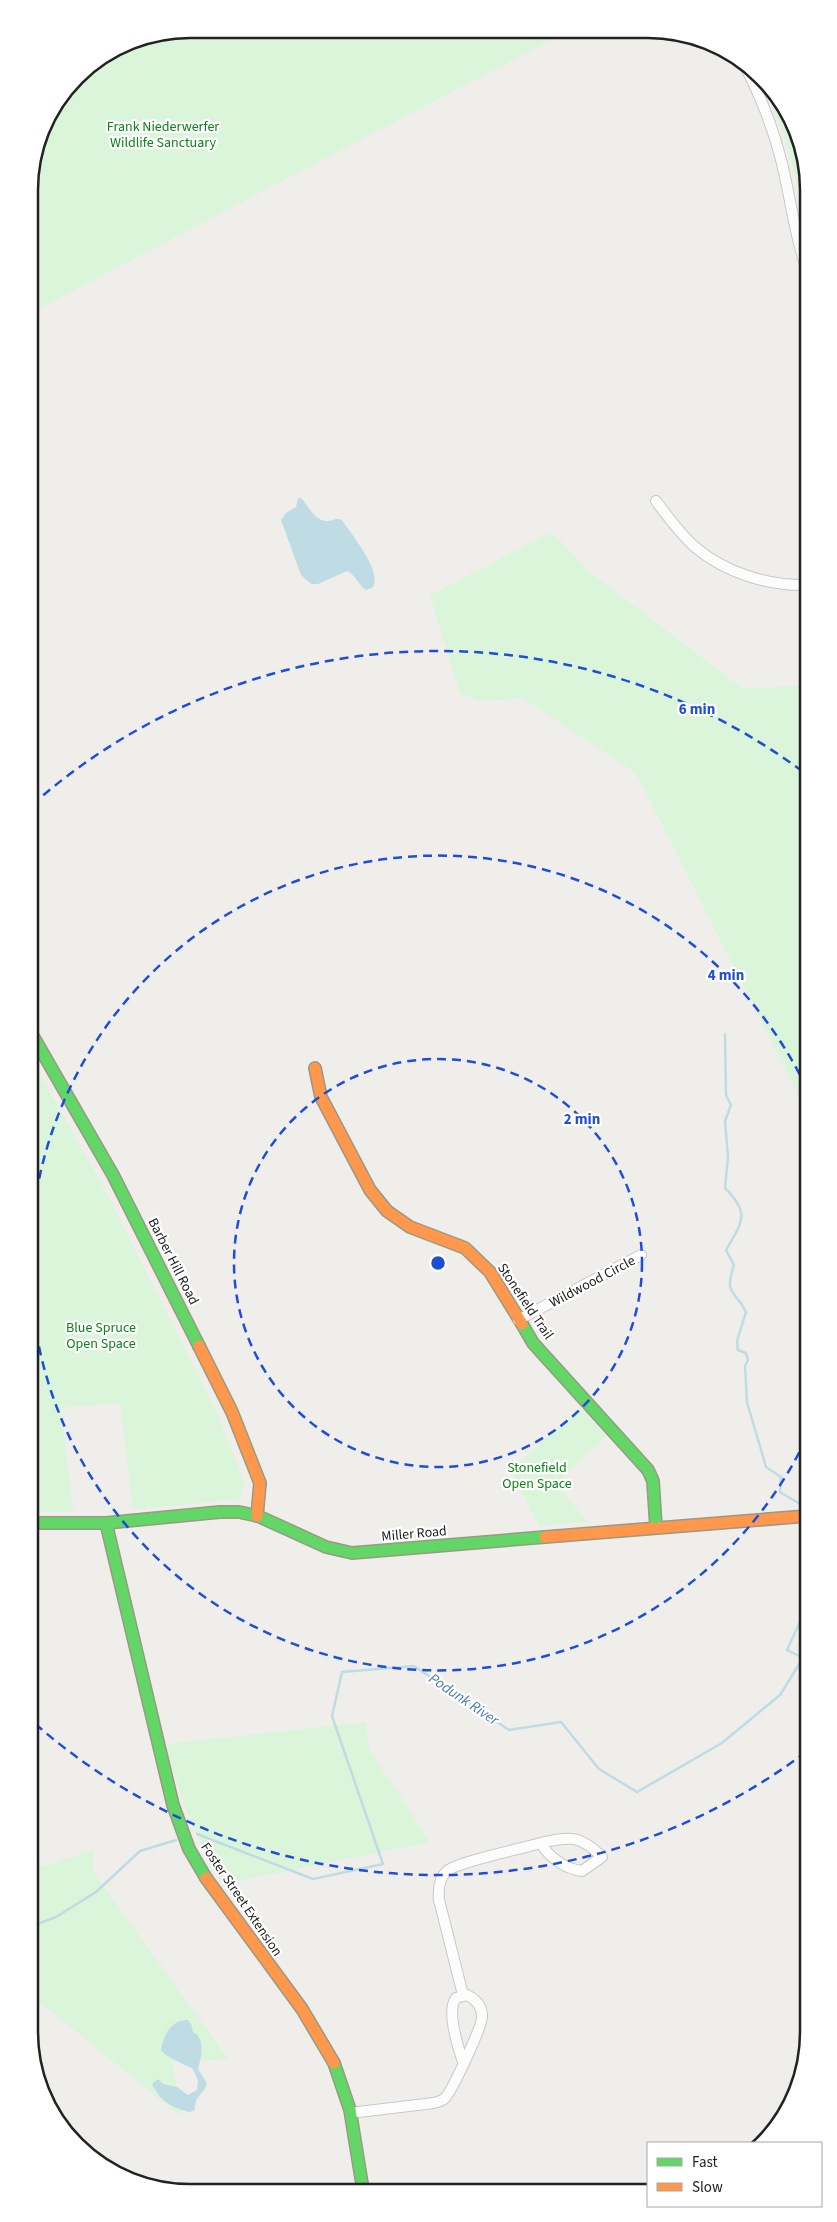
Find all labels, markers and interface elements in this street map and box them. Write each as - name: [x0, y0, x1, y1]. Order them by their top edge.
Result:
- park label: Frank Niederwerfer Wildlife Sanctuary: [107, 117, 219, 153]
- text: 6 min: [679, 699, 715, 720]
- text: 4 min: [708, 965, 744, 986]
- text: 2 min: [564, 1109, 600, 1130]
- street label: Barber Hill Road: [143, 1215, 204, 1308]
- street label: Wildwood Circle: [546, 1251, 639, 1313]
- centre of rings: [429, 1254, 447, 1272]
- street label: Stonefield Trail: [492, 1260, 558, 1344]
- park label: Blue Spruce Open Space: [66, 1318, 136, 1354]
- park label: Stonefield Open Space: [502, 1458, 572, 1494]
- street label: Miller Road: [381, 1521, 448, 1547]
- water label: Podunk River: [424, 1668, 504, 1731]
- street label: Foster Street Extension: [196, 1839, 287, 1960]
- legend: [647, 2142, 822, 2207]
- text: Fast: [692, 2152, 718, 2173]
- text: Slow: [692, 2177, 723, 2198]

